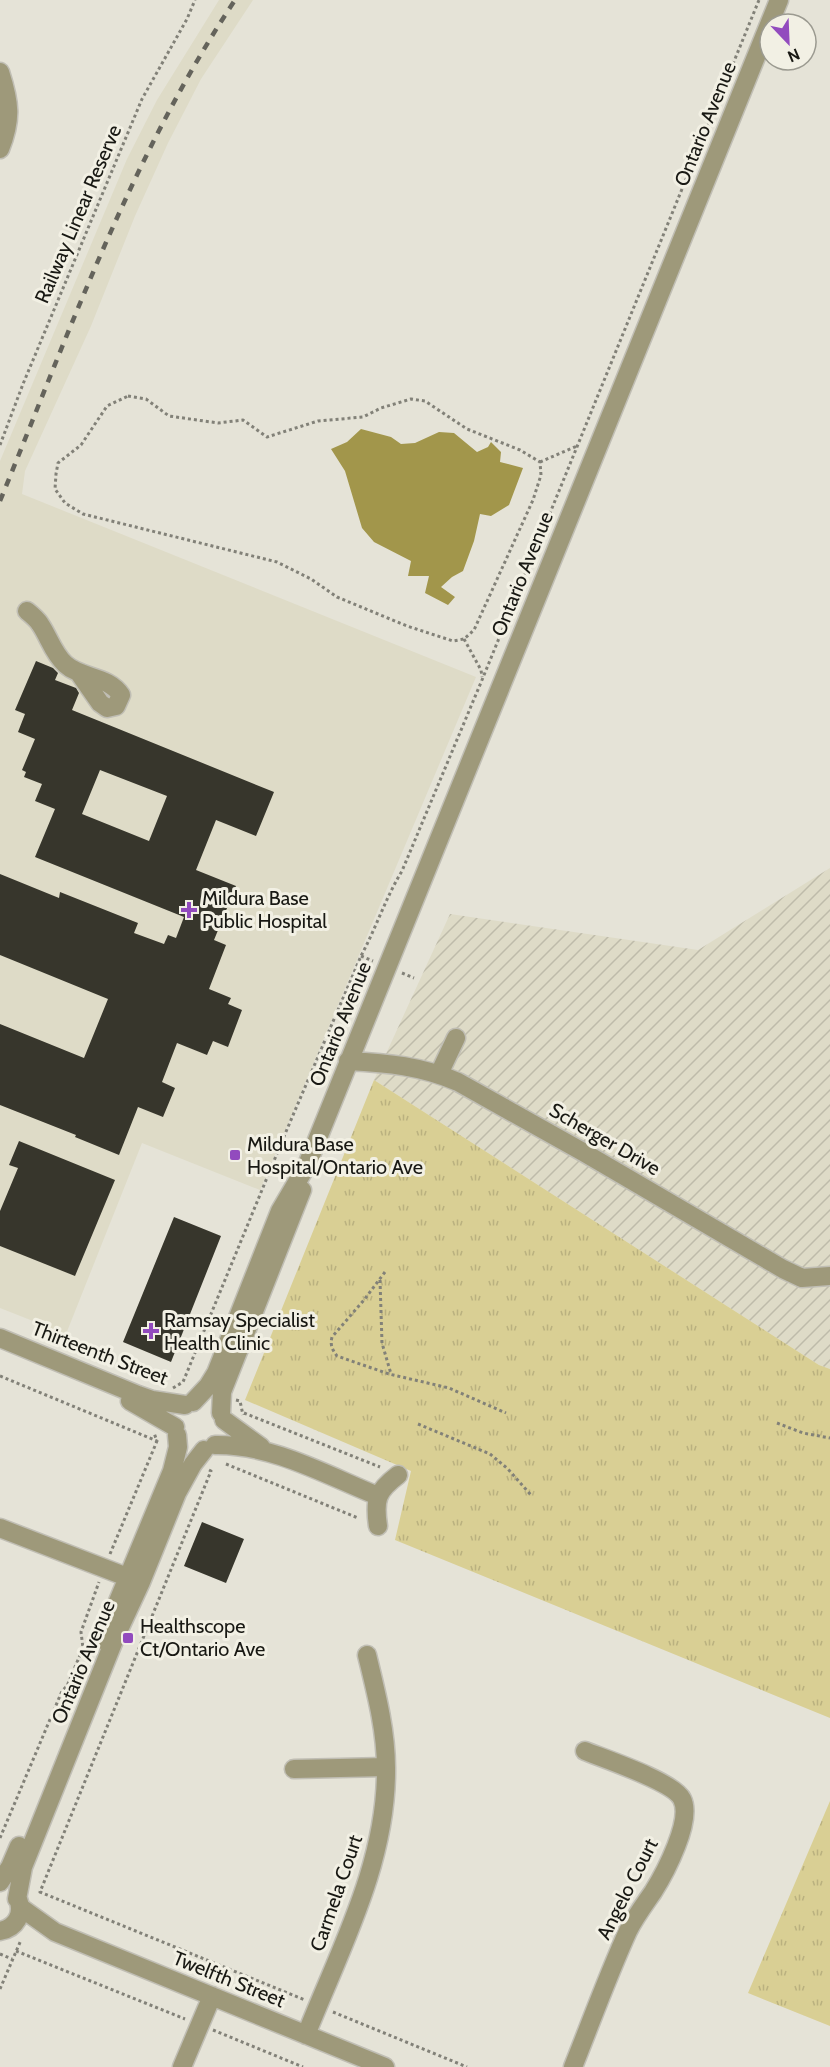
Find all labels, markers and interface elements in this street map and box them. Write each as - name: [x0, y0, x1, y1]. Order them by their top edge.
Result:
- north arrow: [758, 12, 818, 72]
- text: N: [785, 44, 803, 66]
- street label: Ontario Avenue: [669, 58, 741, 190]
- street label: Railway Linear Reserve: [30, 121, 126, 307]
- street label: Ontario Avenue: [486, 508, 558, 640]
- place label: Mildura Base Public Hospital: [202, 886, 327, 933]
- marker: Mildura Base Public Hospital: [180, 901, 198, 919]
- street label: Ontario Avenue: [304, 958, 376, 1090]
- street label: Scherger Drive: [545, 1098, 665, 1180]
- place label: Mildura Base Hospital/Ontario Ave: [247, 1132, 423, 1179]
- marker: Mildura Base Hospital/Ontario Ave: [228, 1148, 242, 1162]
- place label: Ramsay Specialist Health Clinic: [164, 1308, 315, 1355]
- street label: Thirteenth Street: [29, 1316, 172, 1390]
- marker: Ramsay Specialist Health Clinic: [142, 1322, 160, 1340]
- street label: Ontario Avenue: [46, 1597, 120, 1727]
- place label: Healthscope Ct/Ontario Ave: [140, 1614, 265, 1661]
- marker: Healthscope Ct/Ontario Ave: [121, 1631, 135, 1645]
- street label: Carmela Court: [305, 1831, 367, 1954]
- street label: Angelo Court: [591, 1834, 663, 1944]
- street label: Twelfth Street: [170, 1946, 289, 2012]

